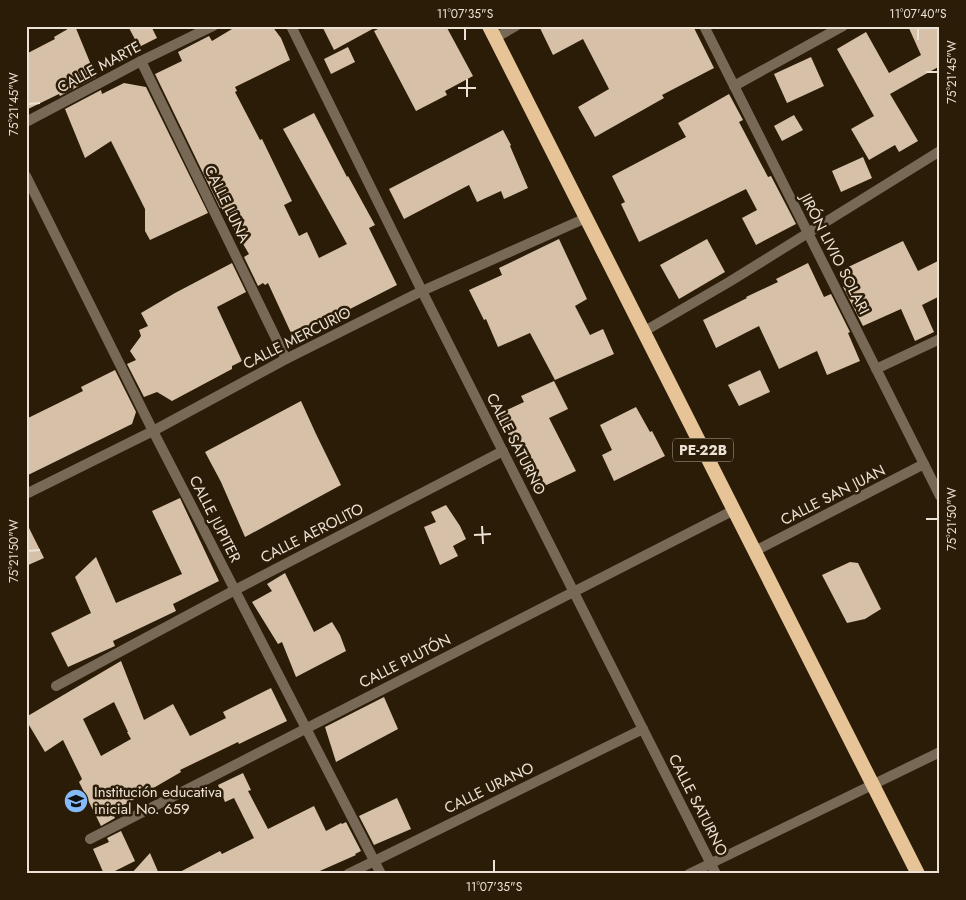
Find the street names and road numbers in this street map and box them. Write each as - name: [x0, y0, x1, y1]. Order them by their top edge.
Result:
- street label: CALLE MARTE: [53, 36, 145, 98]
- street label: CALLE LUNA: [199, 161, 255, 247]
- street label: JIRÓN LIVIO SOLARI: [794, 188, 875, 318]
- street label: CALLE MERCURIO: [239, 301, 355, 375]
- street label: CALLE SATURNO: [481, 389, 551, 499]
- road number: PE-22B: [673, 438, 733, 462]
- street label: CALLE SAN JUAN: [777, 459, 889, 531]
- street label: CALLE JUPITER: [184, 472, 247, 567]
- street label: CALLE AEROLITO: [257, 497, 368, 568]
- street label: CALLE PLUTÓN: [355, 628, 455, 694]
- street label: CALLE SATURNO: [663, 750, 733, 860]
- street label: CALLE URANO: [440, 757, 538, 819]

